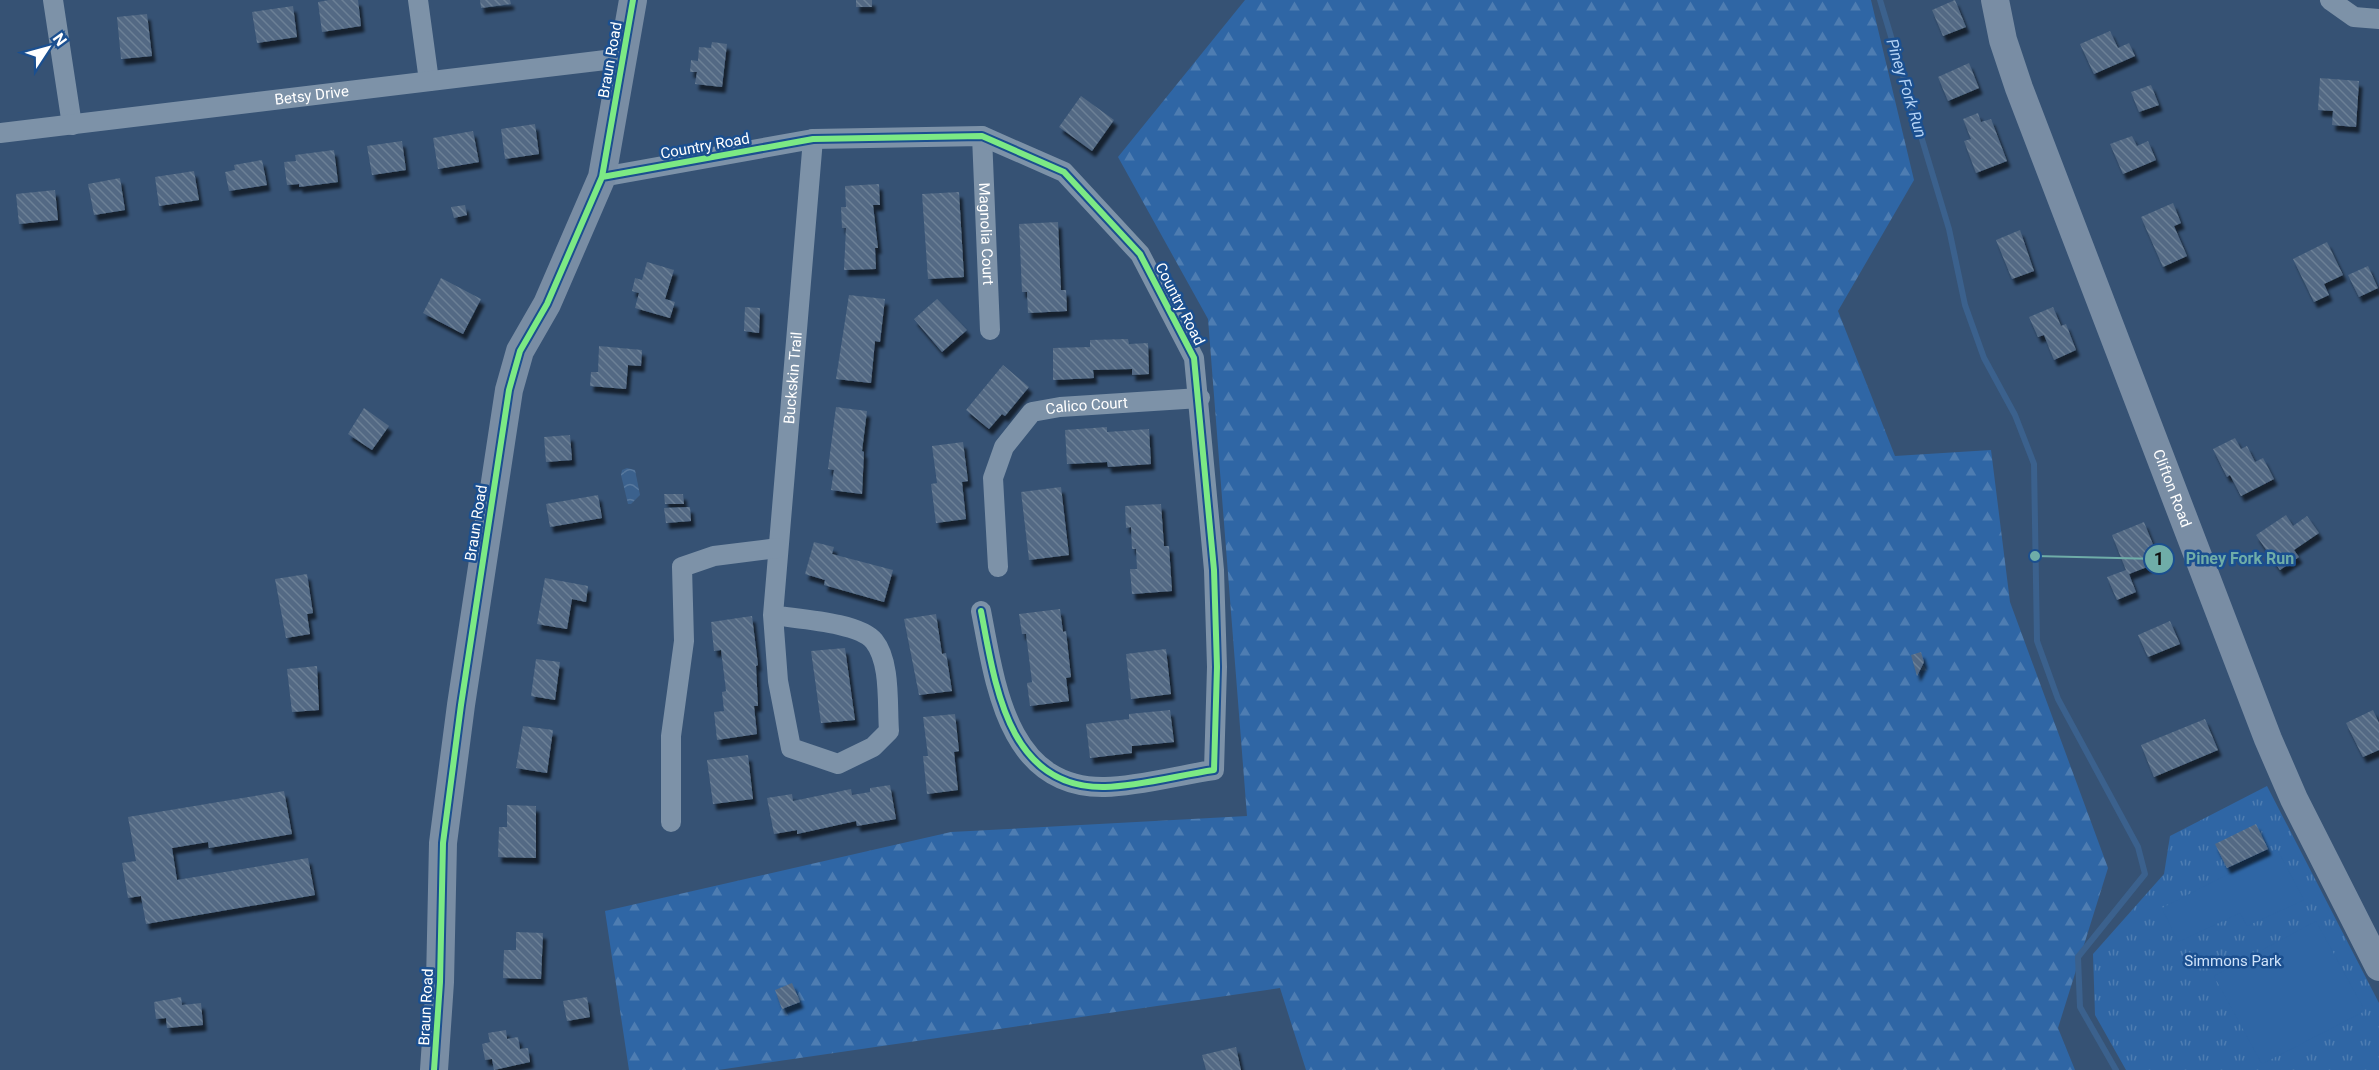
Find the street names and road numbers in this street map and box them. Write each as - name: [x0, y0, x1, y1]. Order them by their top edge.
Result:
- street label: Braun Road: [594, 21, 626, 99]
- street label: Betsy Drive: [274, 82, 350, 109]
- street label: Country Road: [659, 129, 751, 163]
- street label: Magnolia Court: [975, 182, 997, 286]
- street label: Country Road: [1151, 260, 1209, 348]
- street label: Buckskin Trail: [780, 331, 806, 425]
- street label: Calico Court: [1044, 394, 1128, 418]
- street label: Clifton Road: [2149, 447, 2195, 530]
- street label: Braun Road: [461, 484, 491, 562]
- street label: Braun Road: [415, 968, 437, 1046]

